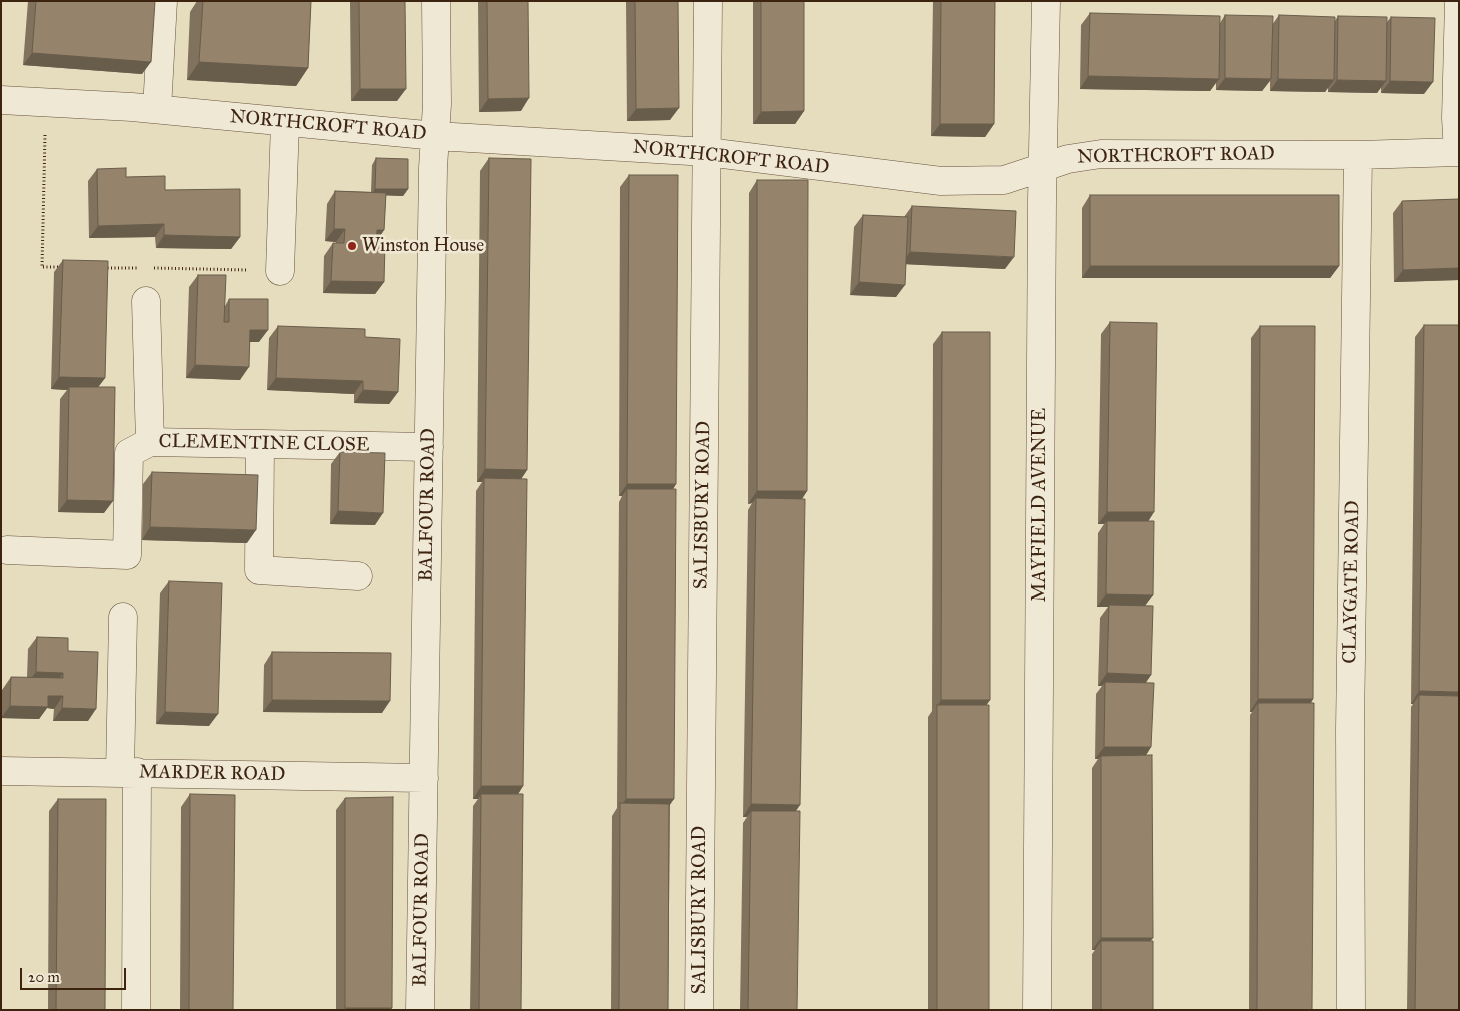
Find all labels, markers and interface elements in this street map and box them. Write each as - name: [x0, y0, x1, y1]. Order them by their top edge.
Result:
- street label: NORTHCROFT ROAD: [229, 106, 427, 146]
- street label: NORTHCROFT ROAD: [632, 136, 830, 180]
- street label: NORTHCROFT ROAD: [1077, 143, 1275, 169]
- place label: Winston House: [362, 235, 484, 257]
- marker: Winston House: [346, 240, 358, 252]
- street label: MAYFIELD AVENUE: [1029, 408, 1051, 602]
- street label: SALISBURY ROAD: [690, 421, 716, 589]
- street label: BALFOUR ROAD: [415, 428, 441, 582]
- street label: CLEMENTINE CLOSE: [158, 431, 370, 457]
- street label: CLAYGATE ROAD: [1339, 500, 1365, 664]
- street label: MARDER ROAD: [139, 761, 285, 787]
- street label: SALISBURY ROAD: [689, 826, 711, 994]
- street label: BALFOUR ROAD: [409, 833, 435, 987]
- scale bar: [22, 958, 129, 990]
- text: 20 m: [28, 968, 60, 986]

